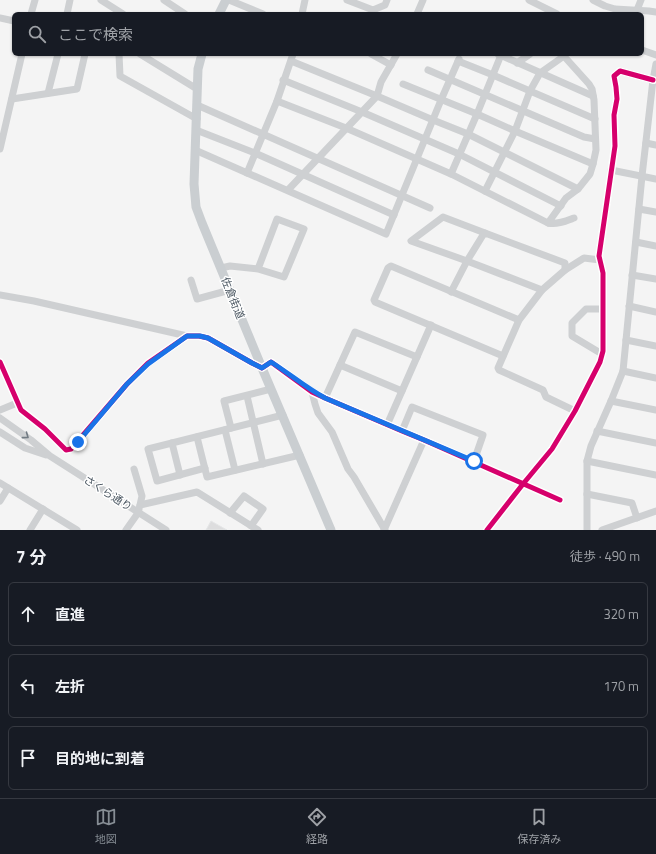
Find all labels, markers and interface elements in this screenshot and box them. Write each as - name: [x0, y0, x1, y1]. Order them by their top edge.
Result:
- search box: [12, 12, 644, 56]
- icon: search: [26, 23, 48, 45]
- text: ここで検索: [58, 23, 133, 46]
- street label: 佐倉街道: [217, 275, 249, 321]
- one-way arrow: [21, 431, 28, 438]
- route end: [69, 433, 87, 451]
- route start: [465, 452, 483, 470]
- street label: さくら通り: [81, 471, 135, 515]
- text: 7 分: [16, 544, 46, 570]
- text: 徒歩 · 490 m: [570, 546, 640, 566]
- icon: ahead: [17, 603, 39, 625]
- text: 直進: [55, 603, 85, 626]
- text: 320 m: [603, 604, 639, 624]
- icon: left: [17, 675, 39, 697]
- text: 左折: [55, 675, 85, 698]
- text: 170 m: [603, 676, 639, 696]
- icon: arrive: [17, 747, 39, 769]
- text: 目的地に到着: [55, 747, 145, 770]
- tab: 地図: [95, 806, 117, 847]
- tab: 経路: [306, 806, 328, 847]
- tab: 保存済み: [517, 806, 561, 847]

